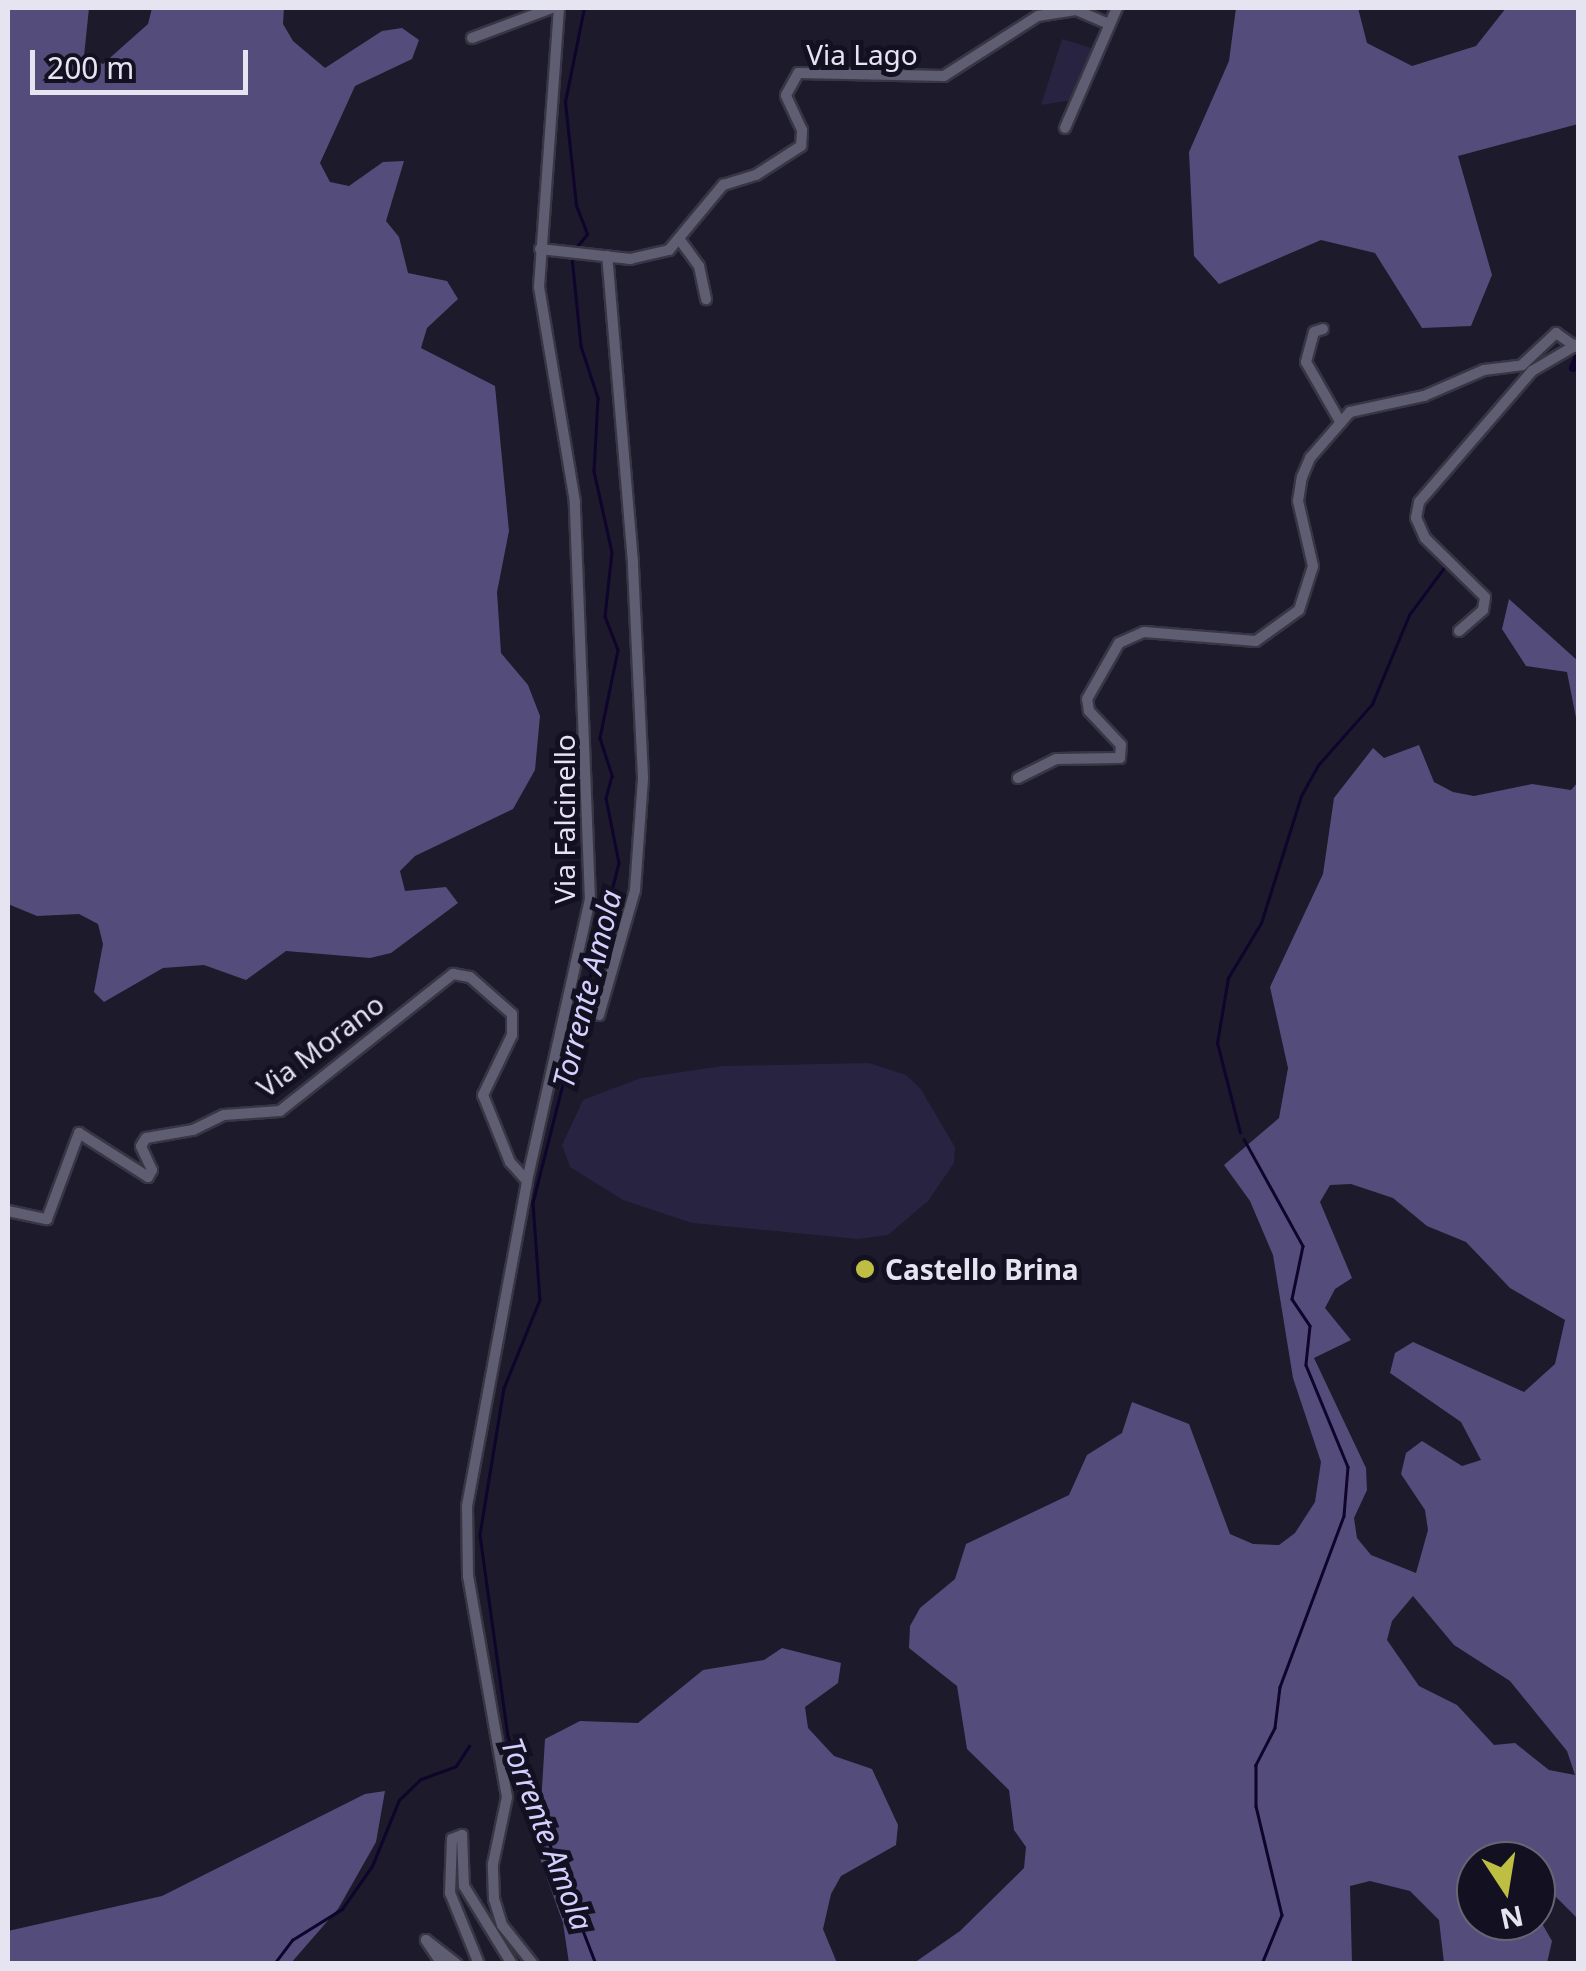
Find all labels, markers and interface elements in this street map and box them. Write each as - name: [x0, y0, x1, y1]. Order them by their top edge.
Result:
- scale bar: [35, 30, 252, 92]
- street label: Via Lago: [806, 37, 918, 71]
- text: 200 m: [47, 47, 134, 88]
- street label: Via Falcinello: [547, 734, 581, 904]
- water label: Torrente Amola: [545, 886, 629, 1092]
- street label: Via Morano: [250, 986, 390, 1104]
- place label: Castello Brina: [885, 1252, 1079, 1286]
- marker: Castello Brina: [854, 1258, 876, 1280]
- water label: Torrente Amola: [494, 1733, 600, 1935]
- north arrow: [1456, 1841, 1556, 1941]
- text: N: [1497, 1897, 1527, 1939]

